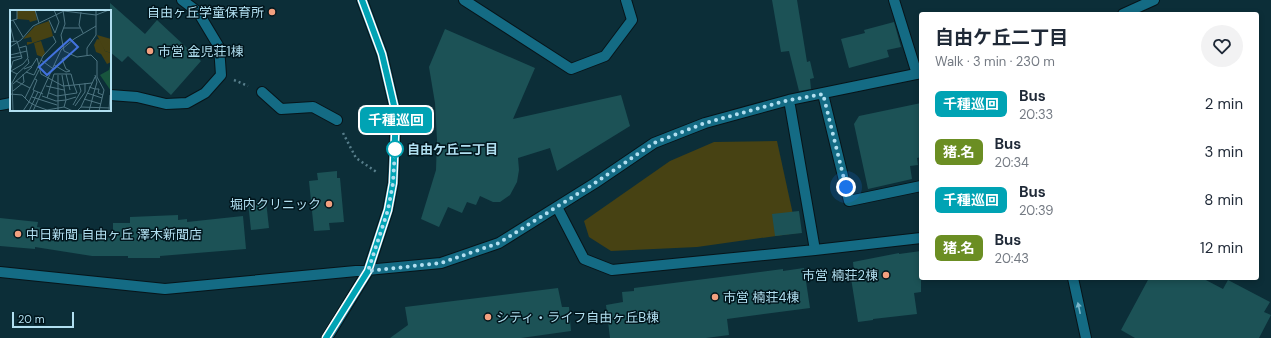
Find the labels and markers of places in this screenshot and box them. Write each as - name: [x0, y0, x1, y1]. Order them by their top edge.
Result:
- place label: 自由ヶ丘学童保育所: [147, 4, 264, 21]
- marker: 自由ヶ丘学童保育所: [267, 7, 277, 17]
- place label: 市営 金児荘1棟: [158, 43, 244, 60]
- marker: 市営 金児荘1棟: [145, 46, 155, 56]
- marker: 自由ケ丘二丁目: [386, 140, 404, 158]
- place label: 自由ケ丘二丁目: [407, 141, 498, 158]
- place label: 堀内クリニック: [230, 196, 321, 213]
- marker: 堀内クリニック: [324, 199, 334, 209]
- place label: 中日新聞 自由ヶ丘 澤木新聞店: [26, 226, 202, 243]
- marker: 中日新聞 自由ヶ丘 澤木新聞店: [13, 229, 23, 239]
- place label: 市営 楠荘2棟: [802, 267, 878, 284]
- marker: 市営 楠荘2棟: [881, 270, 891, 280]
- place label: 市営 楠荘4棟: [723, 289, 799, 306]
- marker: 市営 楠荘4棟: [710, 292, 720, 302]
- place label: シティ・ライフ自由ヶ丘B棟: [496, 309, 659, 326]
- marker: シティ・ライフ自由ヶ丘B棟: [483, 312, 493, 322]

